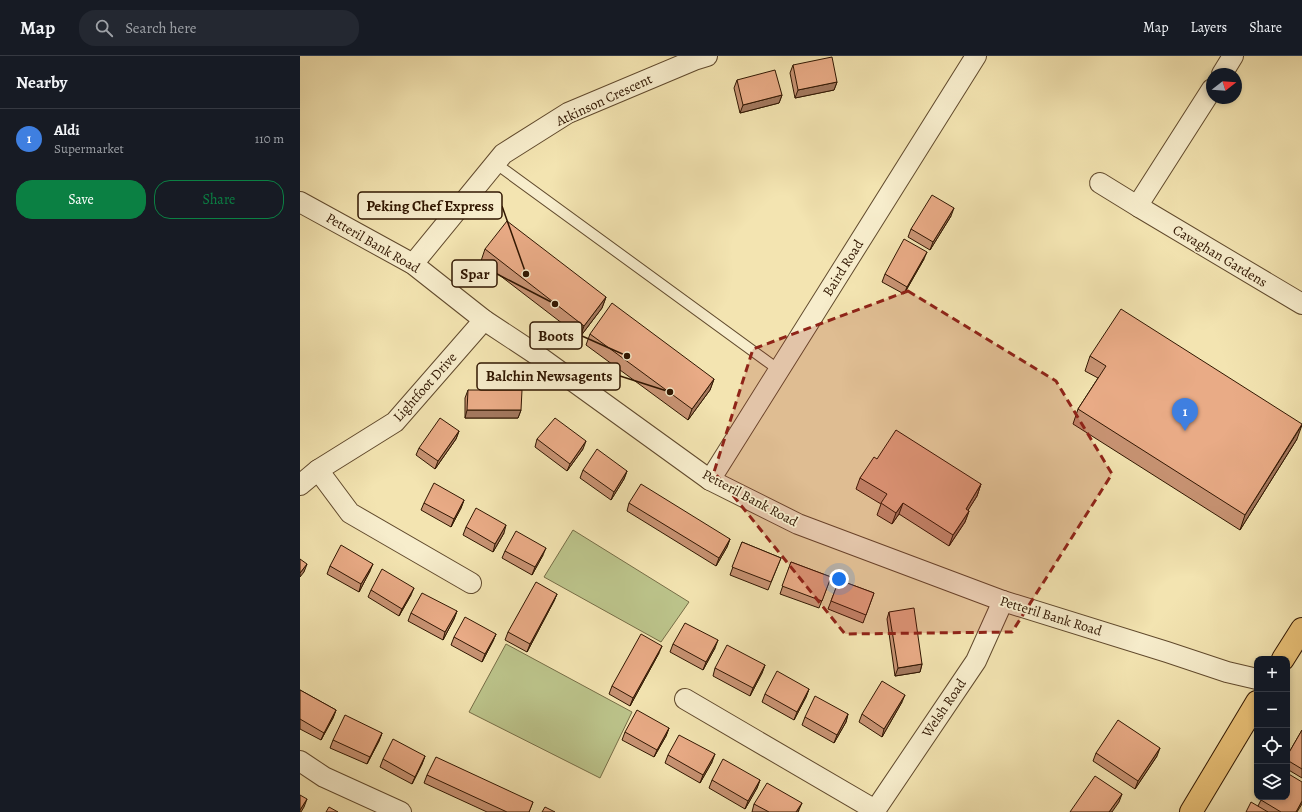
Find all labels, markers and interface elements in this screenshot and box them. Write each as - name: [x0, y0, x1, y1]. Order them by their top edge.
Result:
- search box: [79, 10, 359, 46]
- text: Map: [20, 15, 55, 41]
- icon: search: [93, 17, 115, 39]
- text: Search here: [125, 18, 197, 38]
- text: Map: [1143, 18, 1169, 37]
- text: Layers: [1191, 18, 1227, 37]
- text: Share: [1249, 18, 1282, 37]
- north arrow: [1206, 68, 1242, 104]
- street label: Atkinson Crescent: [552, 69, 656, 131]
- text: Nearby: [16, 71, 67, 94]
- text: Aldi: [54, 120, 80, 140]
- text: 1: [27, 130, 31, 147]
- text: 110 m: [255, 130, 284, 147]
- text: Supermarket: [54, 140, 124, 157]
- button: Save: [16, 180, 146, 219]
- button: Share: [154, 180, 284, 219]
- callout: Peking Chef Express: [358, 192, 502, 219]
- text: Peking Chef Express: [366, 196, 494, 216]
- street label: Petteril Bank Road: [322, 208, 424, 278]
- street label: Cavaghan Gardens: [1169, 220, 1271, 292]
- street label: Baird Road: [818, 236, 868, 300]
- callout: Spar: [452, 260, 497, 287]
- text: Spar: [460, 264, 490, 284]
- callout: Boots: [530, 322, 582, 349]
- text: Boots: [538, 326, 574, 346]
- street label: Lightfoot Drive: [389, 348, 461, 426]
- callout: Balchin Newsagents: [477, 363, 620, 390]
- text: Balchin Newsagents: [486, 366, 612, 386]
- pin: 1: [1172, 398, 1198, 431]
- street label: Petteril Bank Road: [699, 465, 802, 531]
- your location: [829, 569, 849, 589]
- street label: Petteril Bank Road: [998, 591, 1105, 641]
- map controls: [1254, 656, 1290, 800]
- button: +: [1254, 656, 1290, 692]
- street label: Welsh Road: [917, 675, 971, 742]
- button: −: [1254, 692, 1290, 728]
- button: locate: [1254, 728, 1290, 764]
- button: layers: [1254, 764, 1290, 800]

